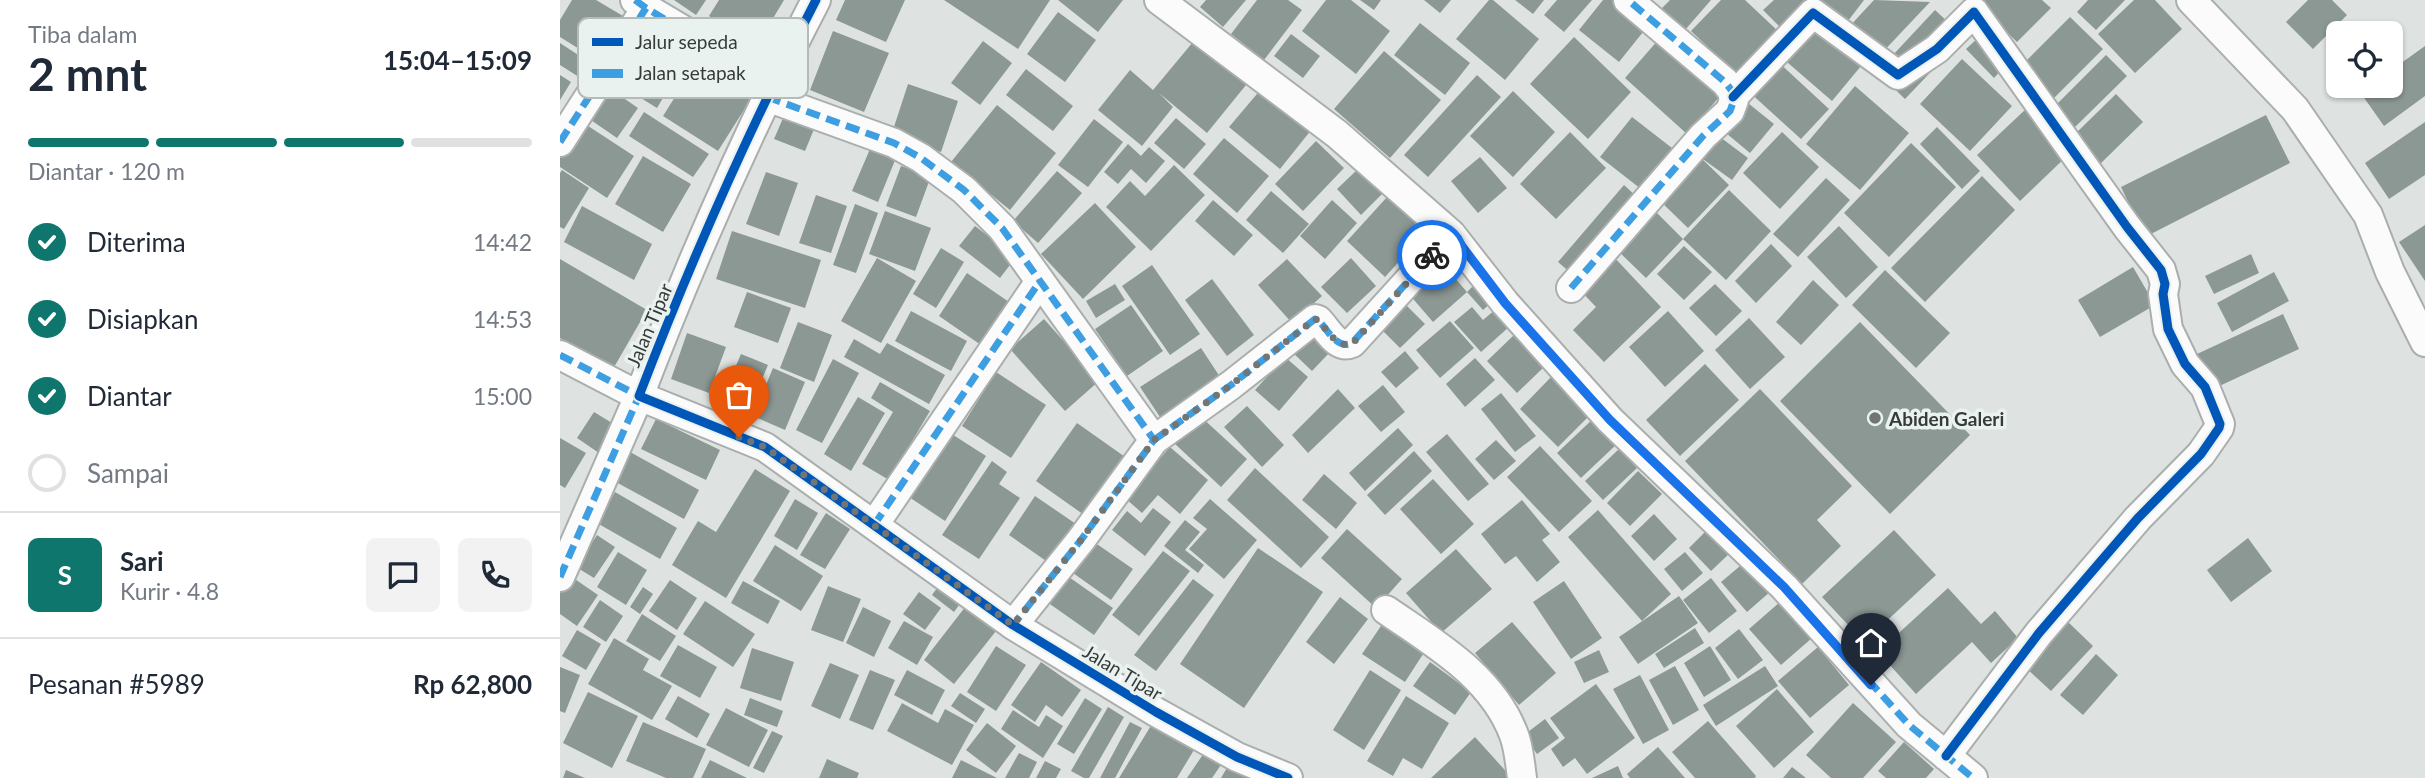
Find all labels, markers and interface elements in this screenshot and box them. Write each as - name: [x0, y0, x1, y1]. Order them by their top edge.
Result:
- legend: [578, 18, 808, 98]
- text: Tiba dalam: [28, 20, 137, 48]
- map controls: [2326, 21, 2403, 98]
- button: locate: [2326, 21, 2403, 98]
- text: Jalur sepeda: [635, 30, 738, 53]
- text: 15:04–15:09: [383, 44, 532, 76]
- text: 2 mnt: [28, 46, 147, 101]
- text: Jalan setapak: [635, 61, 746, 84]
- text: Diantar · 120 m: [28, 157, 185, 185]
- courier: [1397, 220, 1467, 290]
- icon: check: [28, 223, 66, 261]
- text: Diterima: [87, 226, 186, 258]
- text: 14:42: [473, 228, 532, 256]
- icon: bike: [1413, 236, 1451, 274]
- street label: Jalan Tipar: [621, 280, 677, 370]
- icon: check: [28, 300, 66, 338]
- text: Disiapkan: [87, 303, 198, 335]
- text: 14:53: [473, 305, 532, 333]
- pin: [709, 365, 769, 437]
- icon: bag: [720, 376, 758, 414]
- icon: check: [28, 377, 66, 415]
- text: Diantar: [87, 380, 172, 412]
- text: 15:00: [473, 382, 532, 410]
- place label: Abiden Galeri: [1888, 407, 2004, 430]
- marker: Abiden Galeri: [1867, 410, 1883, 426]
- text: Sampai: [87, 457, 169, 489]
- button: chat: [366, 538, 440, 612]
- button: phone: [458, 538, 532, 612]
- text: Sari: [120, 545, 164, 577]
- text: S: [58, 559, 72, 591]
- text: Kurir · 4.8: [120, 577, 219, 605]
- pin: [1841, 613, 1901, 685]
- icon: home: [1852, 624, 1890, 662]
- street label: Jalan Tipar: [1079, 639, 1167, 705]
- text: Pesanan #5989: [28, 668, 205, 700]
- text: Rp 62,800: [413, 668, 532, 700]

